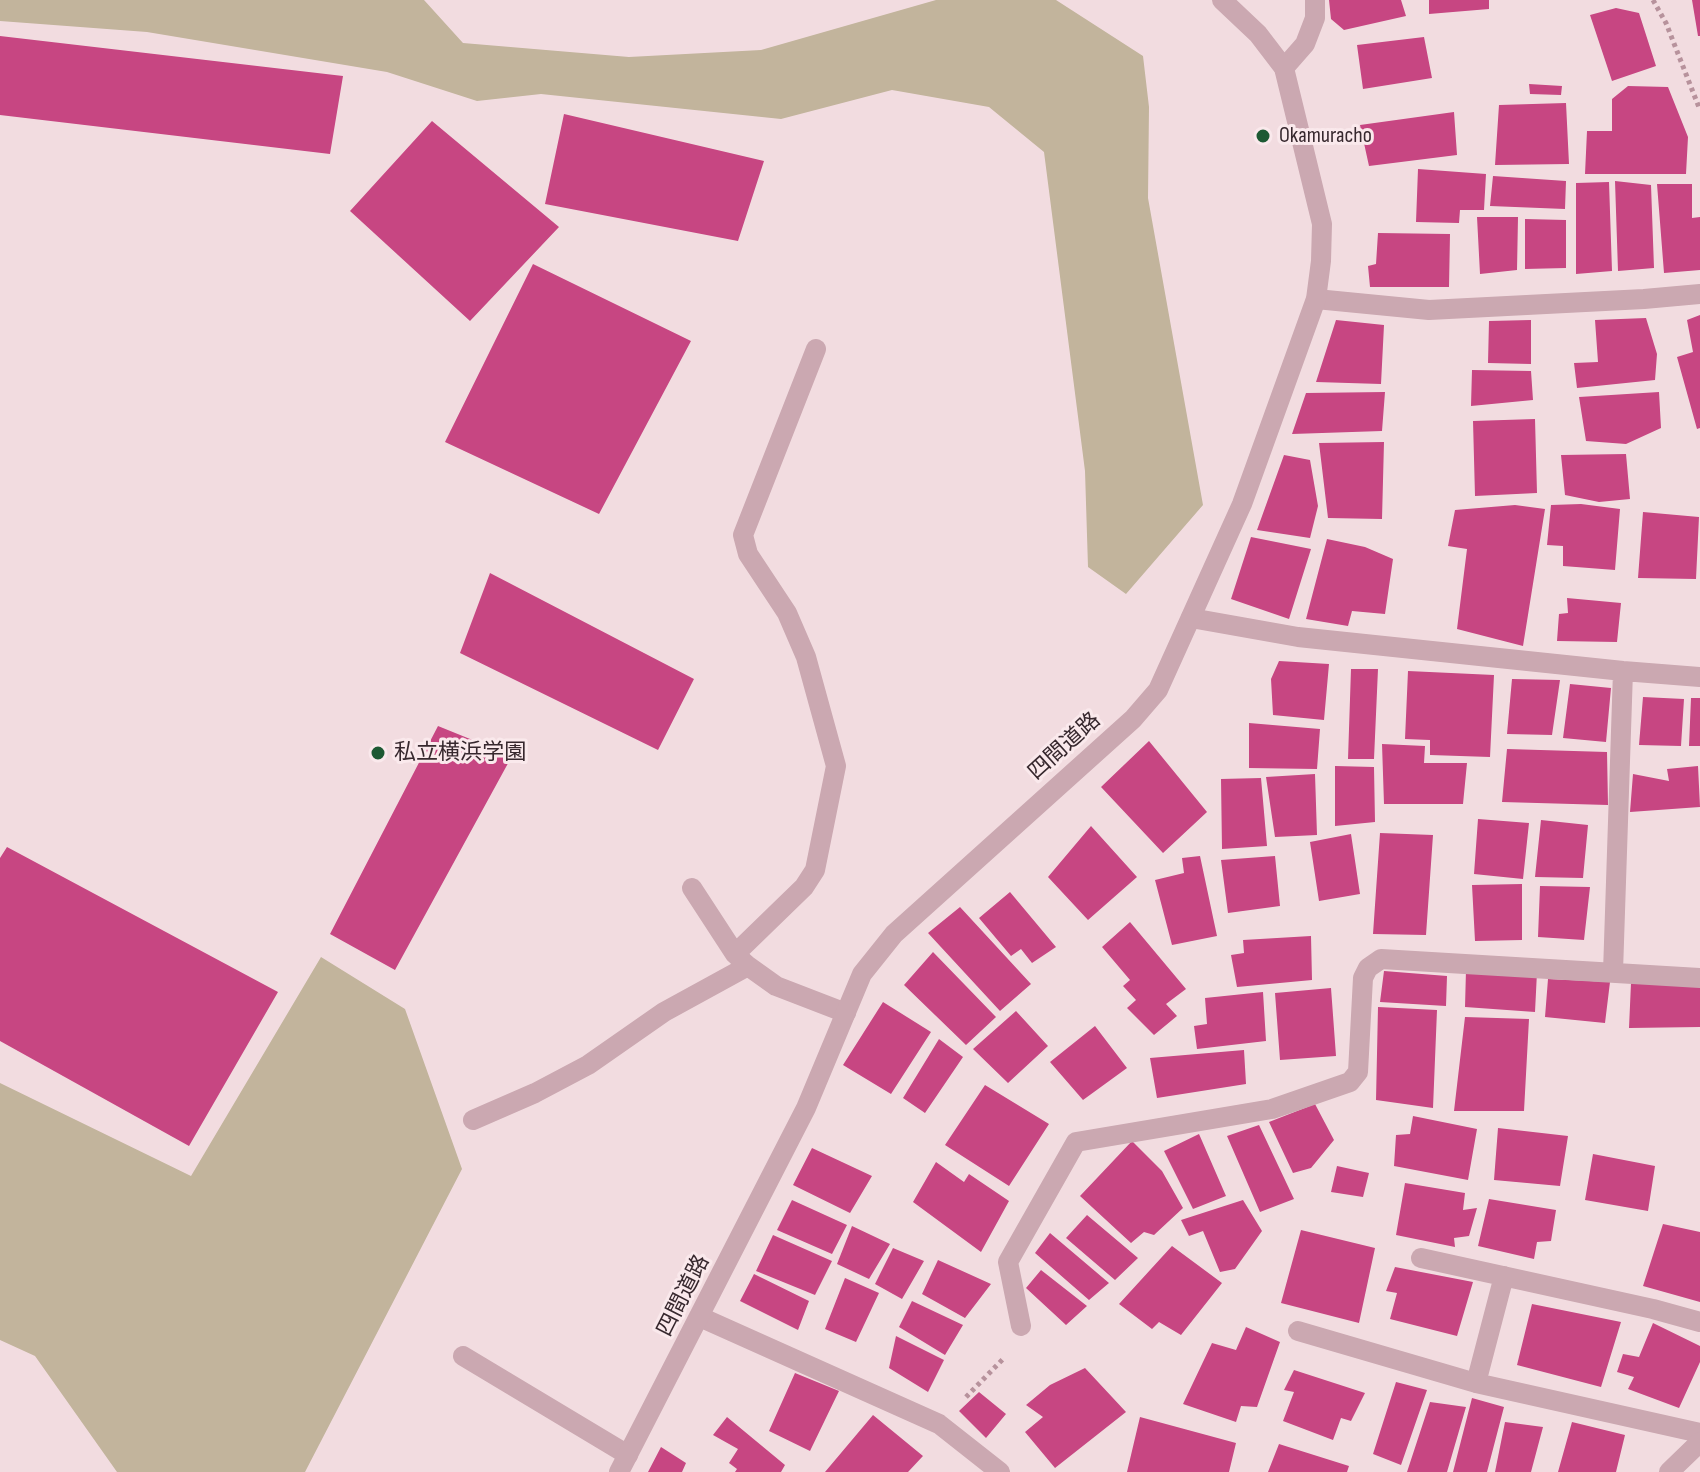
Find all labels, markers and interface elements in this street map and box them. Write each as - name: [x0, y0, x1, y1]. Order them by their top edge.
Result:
- place label: Okamuracho: [1279, 123, 1372, 149]
- marker: Okamuracho: [1254, 127, 1272, 145]
- street label: 四間道路: [1023, 708, 1107, 786]
- place label: 私立横浜学園: [394, 740, 526, 766]
- marker: 私立横浜学園: [369, 744, 387, 762]
- street label: 四間道路: [652, 1251, 716, 1341]

